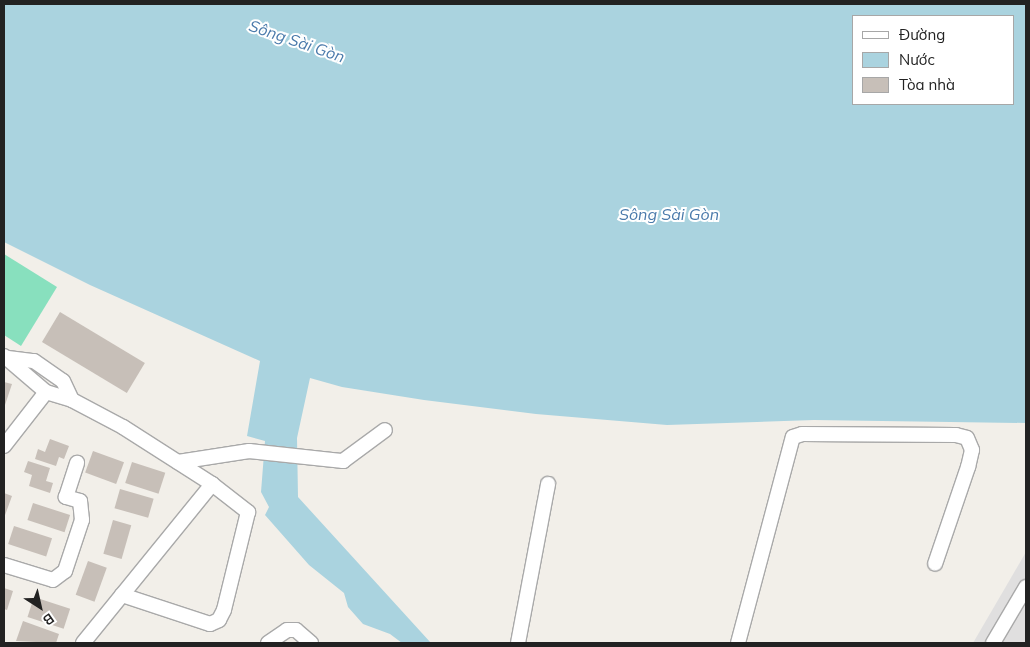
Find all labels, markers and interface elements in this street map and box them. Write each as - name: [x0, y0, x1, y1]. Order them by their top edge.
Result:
- legend: [852, 15, 1015, 105]
- water label: Sông Sài Gòn: [247, 16, 347, 66]
- text: Đường: [899, 25, 945, 44]
- text: Nước: [899, 50, 935, 69]
- text: Tòa nhà: [899, 75, 955, 94]
- water label: Sông Sài Gòn: [619, 204, 719, 224]
- north arrow: [15, 582, 65, 632]
- text: B: [39, 609, 58, 629]

